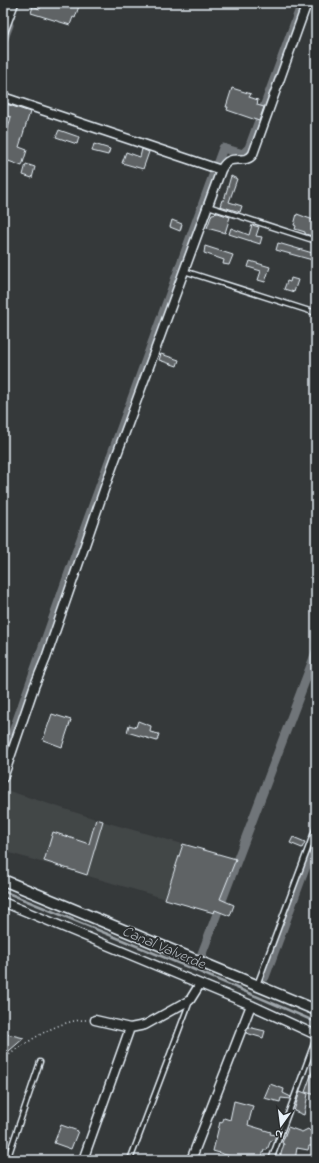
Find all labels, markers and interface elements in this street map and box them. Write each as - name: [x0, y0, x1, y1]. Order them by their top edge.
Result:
- water label: Canal Valverde: [119, 920, 210, 976]
- north arrow: [261, 1105, 301, 1145]
- text: N: [273, 1125, 284, 1142]

